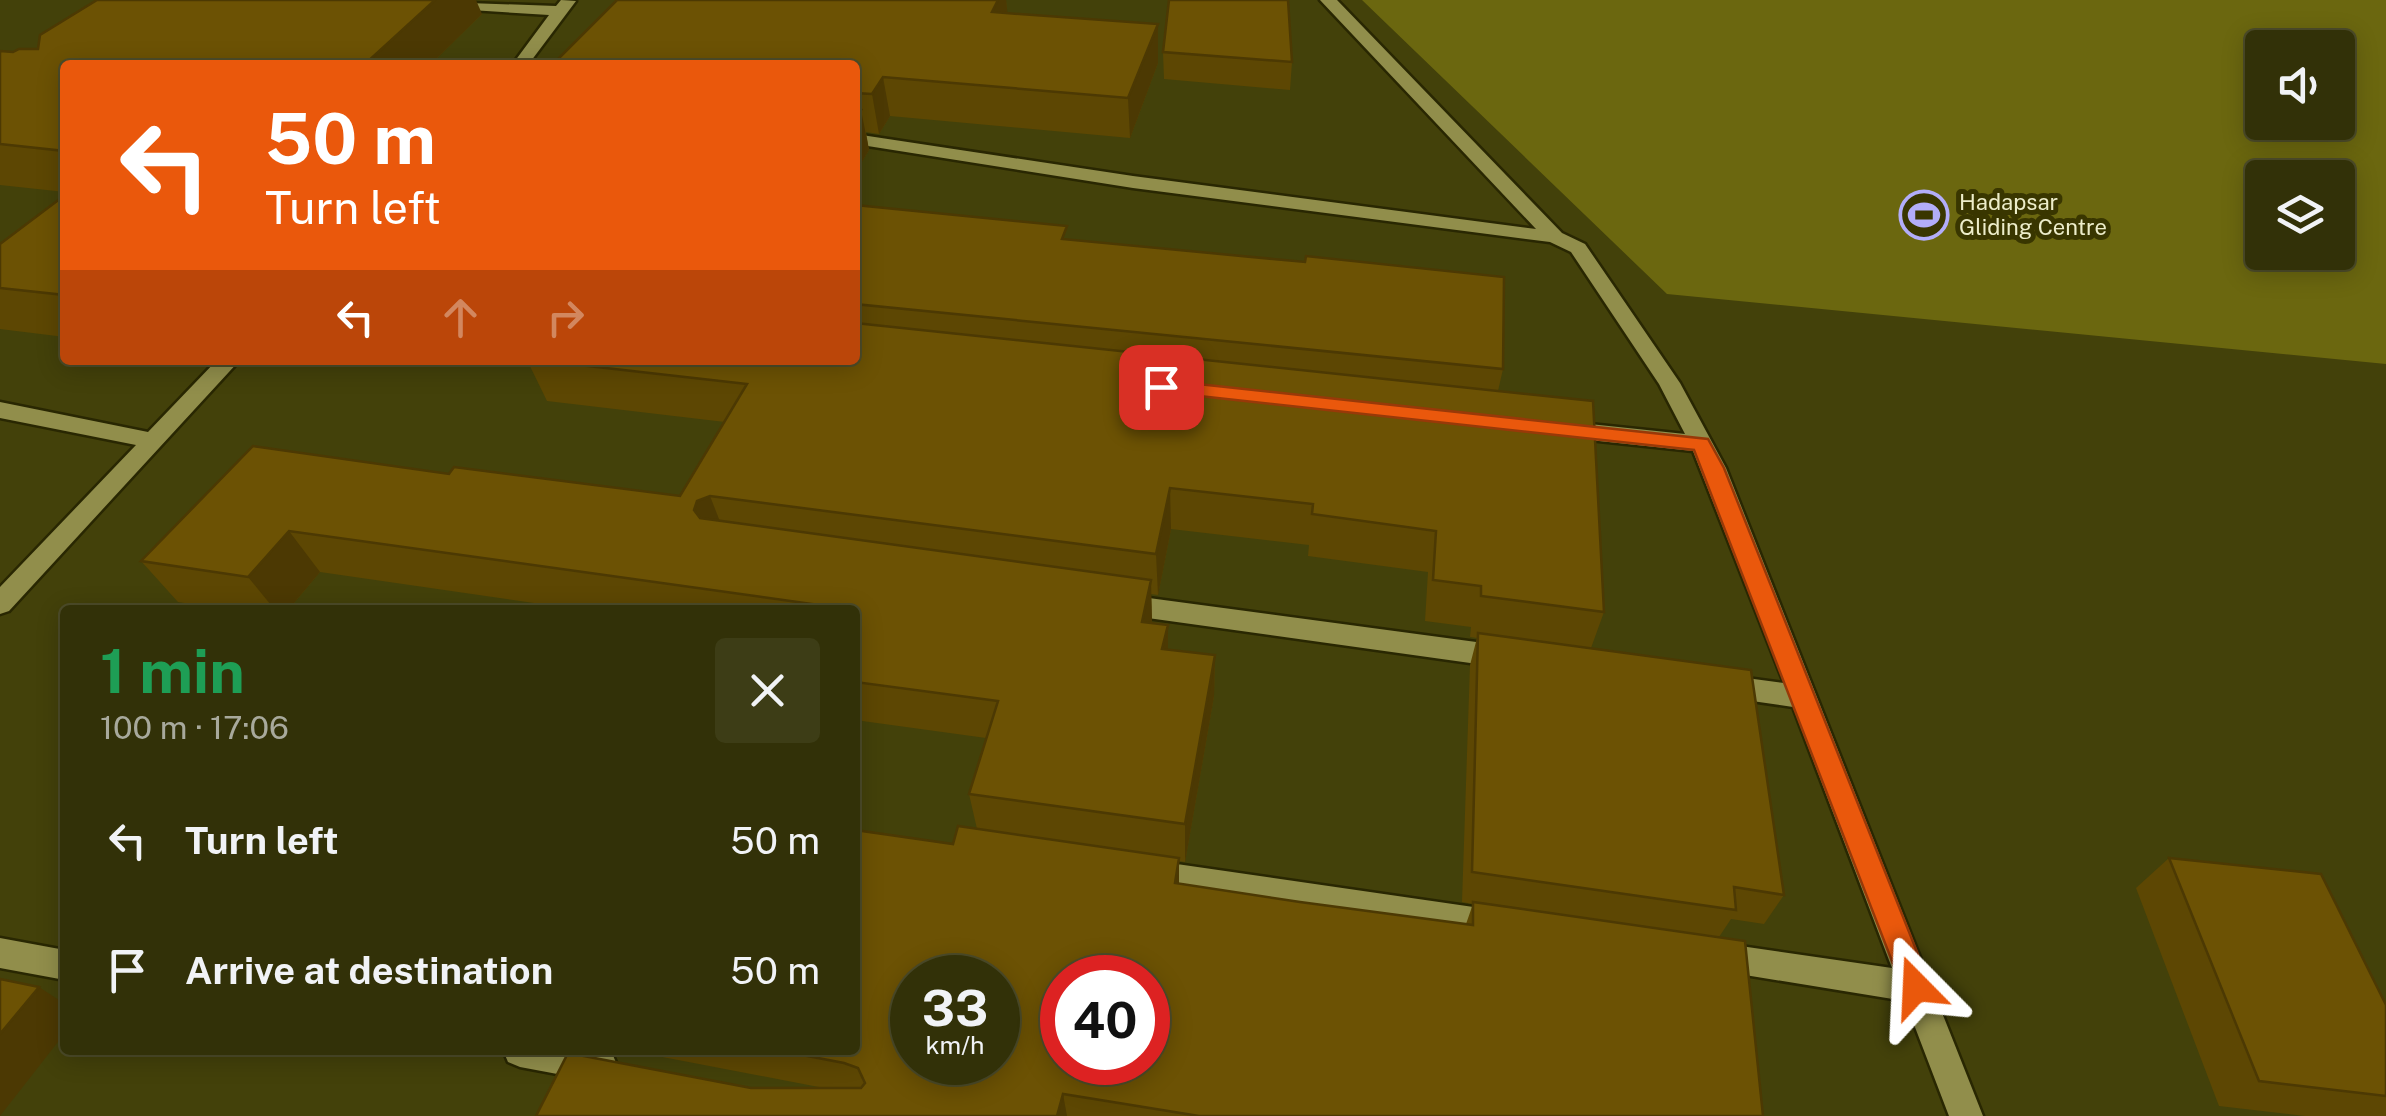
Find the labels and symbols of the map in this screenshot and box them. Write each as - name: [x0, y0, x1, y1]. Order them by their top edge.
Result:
- sports icon: Hadapsar Gliding Centre: [1898, 189, 1950, 241]
- place label: Hadapsar Gliding Centre: [1959, 189, 2107, 240]
- pin: [1119, 345, 1204, 430]
- position arrow: [1864, 935, 1968, 1039]
- speed limit sign: 40: [1040, 955, 1170, 1085]

